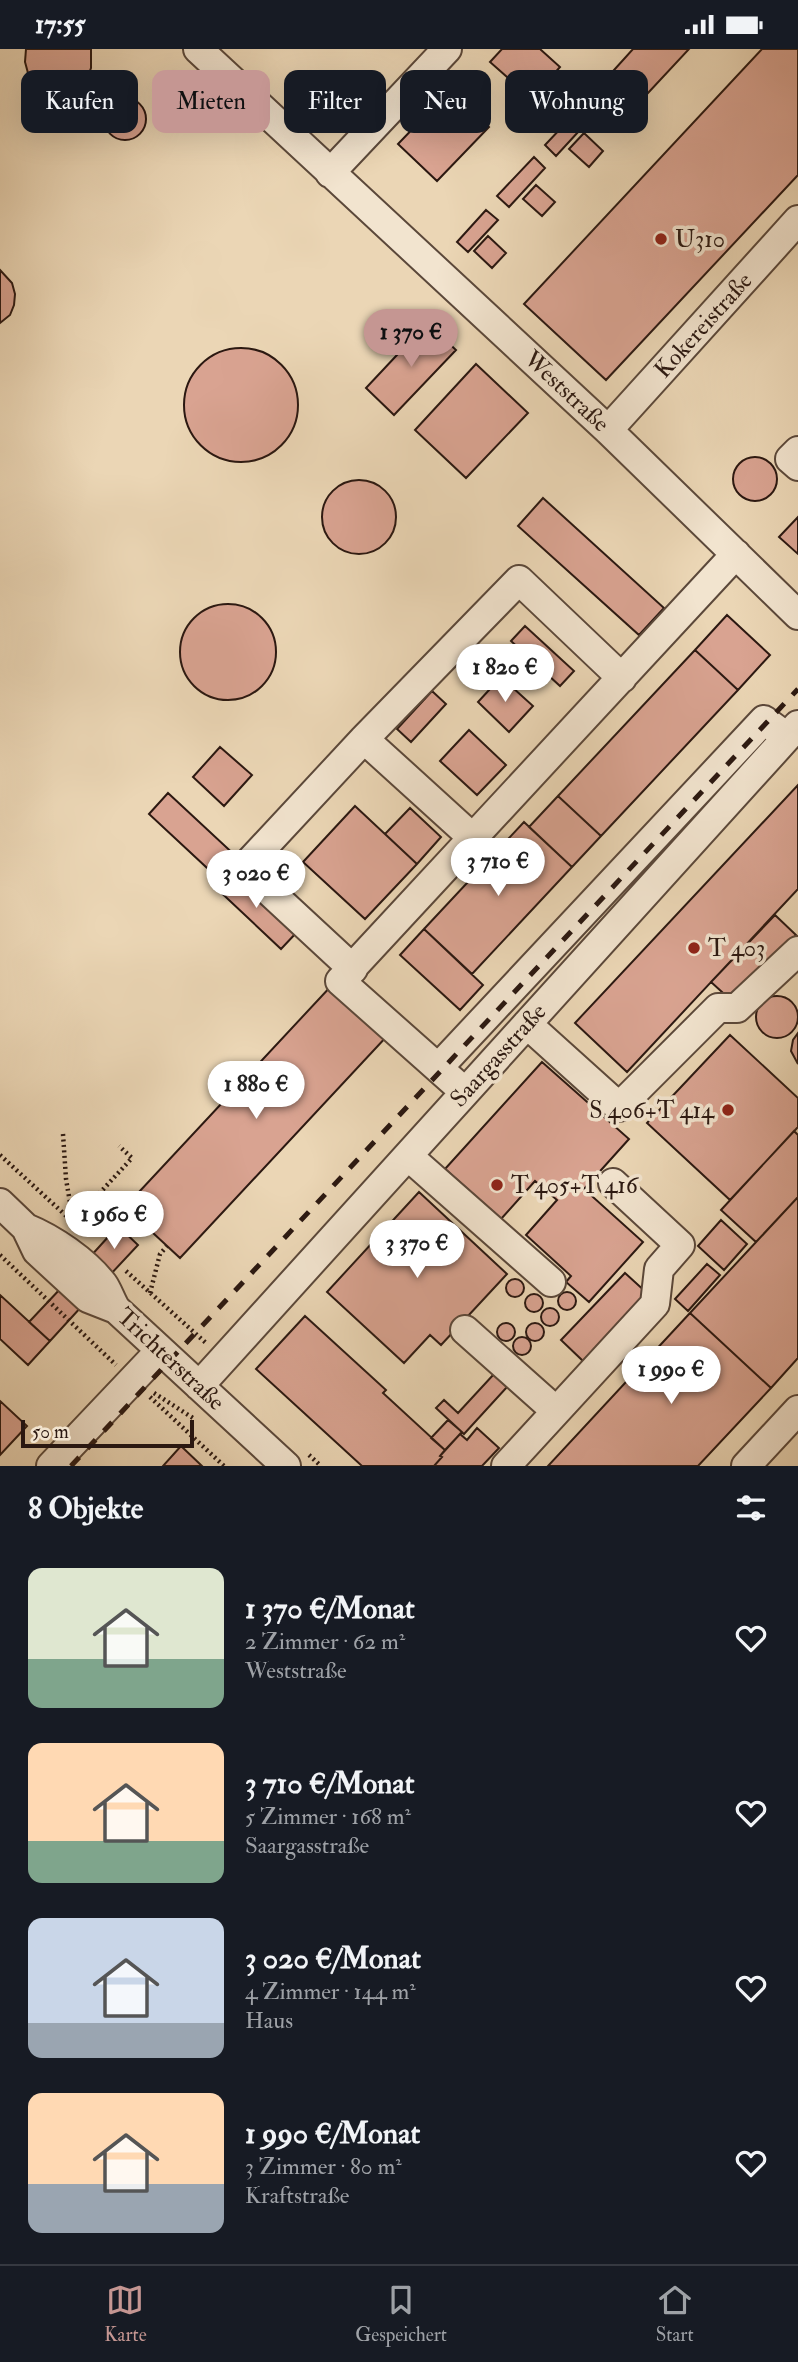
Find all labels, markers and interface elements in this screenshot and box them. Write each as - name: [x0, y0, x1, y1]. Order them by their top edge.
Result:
- text: 17:55: [35, 9, 86, 41]
- chip: Kaufen: [21, 70, 138, 133]
- chip: Mieten: [152, 70, 270, 133]
- chip: Filter: [284, 70, 386, 133]
- chip: Neu: [400, 70, 491, 133]
- chip: Wohnung: [505, 70, 648, 133]
- place label: U310: [675, 224, 725, 255]
- marker: U310: [653, 231, 669, 247]
- street label: Kokereistraße: [648, 266, 759, 385]
- pin: 1 370 €: [346, 309, 476, 369]
- text: 1 370 €: [380, 317, 442, 346]
- street label: Weststraße: [517, 343, 616, 439]
- pin: 1 820 €: [440, 645, 570, 704]
- text: 1 820 €: [472, 652, 538, 681]
- pin: 3 710 €: [433, 839, 563, 898]
- text: 3 710 €: [467, 846, 529, 875]
- pin: 3 020 €: [191, 851, 321, 910]
- text: 3 020 €: [222, 858, 290, 887]
- place label: T 403: [708, 933, 765, 964]
- marker: T 403: [686, 940, 702, 956]
- street label: Saargasstraße: [443, 997, 553, 1114]
- pin: 1 880 €: [191, 1061, 321, 1121]
- text: 1 880 €: [224, 1069, 288, 1098]
- place label: S 406+T 414: [589, 1095, 715, 1126]
- marker: S 406+T 414: [720, 1102, 736, 1118]
- place label: T 405+T 416: [511, 1170, 640, 1201]
- marker: T 405+T 416: [489, 1177, 505, 1193]
- pin: 1 960 €: [49, 1191, 179, 1251]
- text: 1 960 €: [81, 1199, 147, 1228]
- pin: 3 370 €: [352, 1221, 482, 1280]
- text: 3 370 €: [385, 1228, 449, 1257]
- street label: Trichterstraße: [110, 1301, 231, 1417]
- pin: 1 990 €: [606, 1347, 736, 1406]
- text: 1 990 €: [638, 1354, 704, 1383]
- scale bar: [21, 1417, 194, 1449]
- text: 50 m: [32, 1420, 69, 1444]
- icon: filters: [732, 1489, 770, 1527]
- text: 8 Objekte: [28, 1490, 143, 1527]
- text: 1 370 €/Monat: [245, 1590, 415, 1627]
- icon: home: [84, 1596, 168, 1680]
- icon: heart: [732, 1619, 770, 1657]
- text: 2 Zimmer · 62 m²: [245, 1627, 405, 1656]
- text: Weststraße: [245, 1656, 347, 1685]
- text: 3 710 €/Monat: [245, 1765, 415, 1802]
- icon: home: [84, 1771, 168, 1855]
- icon: heart: [732, 1794, 770, 1832]
- text: 5 Zimmer · 168 m²: [245, 1802, 411, 1831]
- text: Saargasstraße: [245, 1831, 369, 1860]
- text: 3 020 €/Monat: [245, 1940, 421, 1977]
- icon: home: [84, 1946, 168, 2030]
- icon: heart: [732, 1969, 770, 2007]
- text: 4 Zimmer · 144 m²: [245, 1977, 416, 2006]
- text: Haus: [245, 2006, 293, 2035]
- text: 1 990 €/Monat: [245, 2115, 420, 2152]
- icon: home: [84, 2121, 168, 2205]
- icon: heart: [732, 2144, 770, 2182]
- text: 3 Zimmer · 80 m²: [245, 2152, 402, 2181]
- text: Kraftstraße: [245, 2181, 349, 2210]
- tab: Karte: [104, 2281, 147, 2347]
- tab: Gespeichert: [355, 2281, 447, 2347]
- tab: Start: [656, 2281, 694, 2347]

